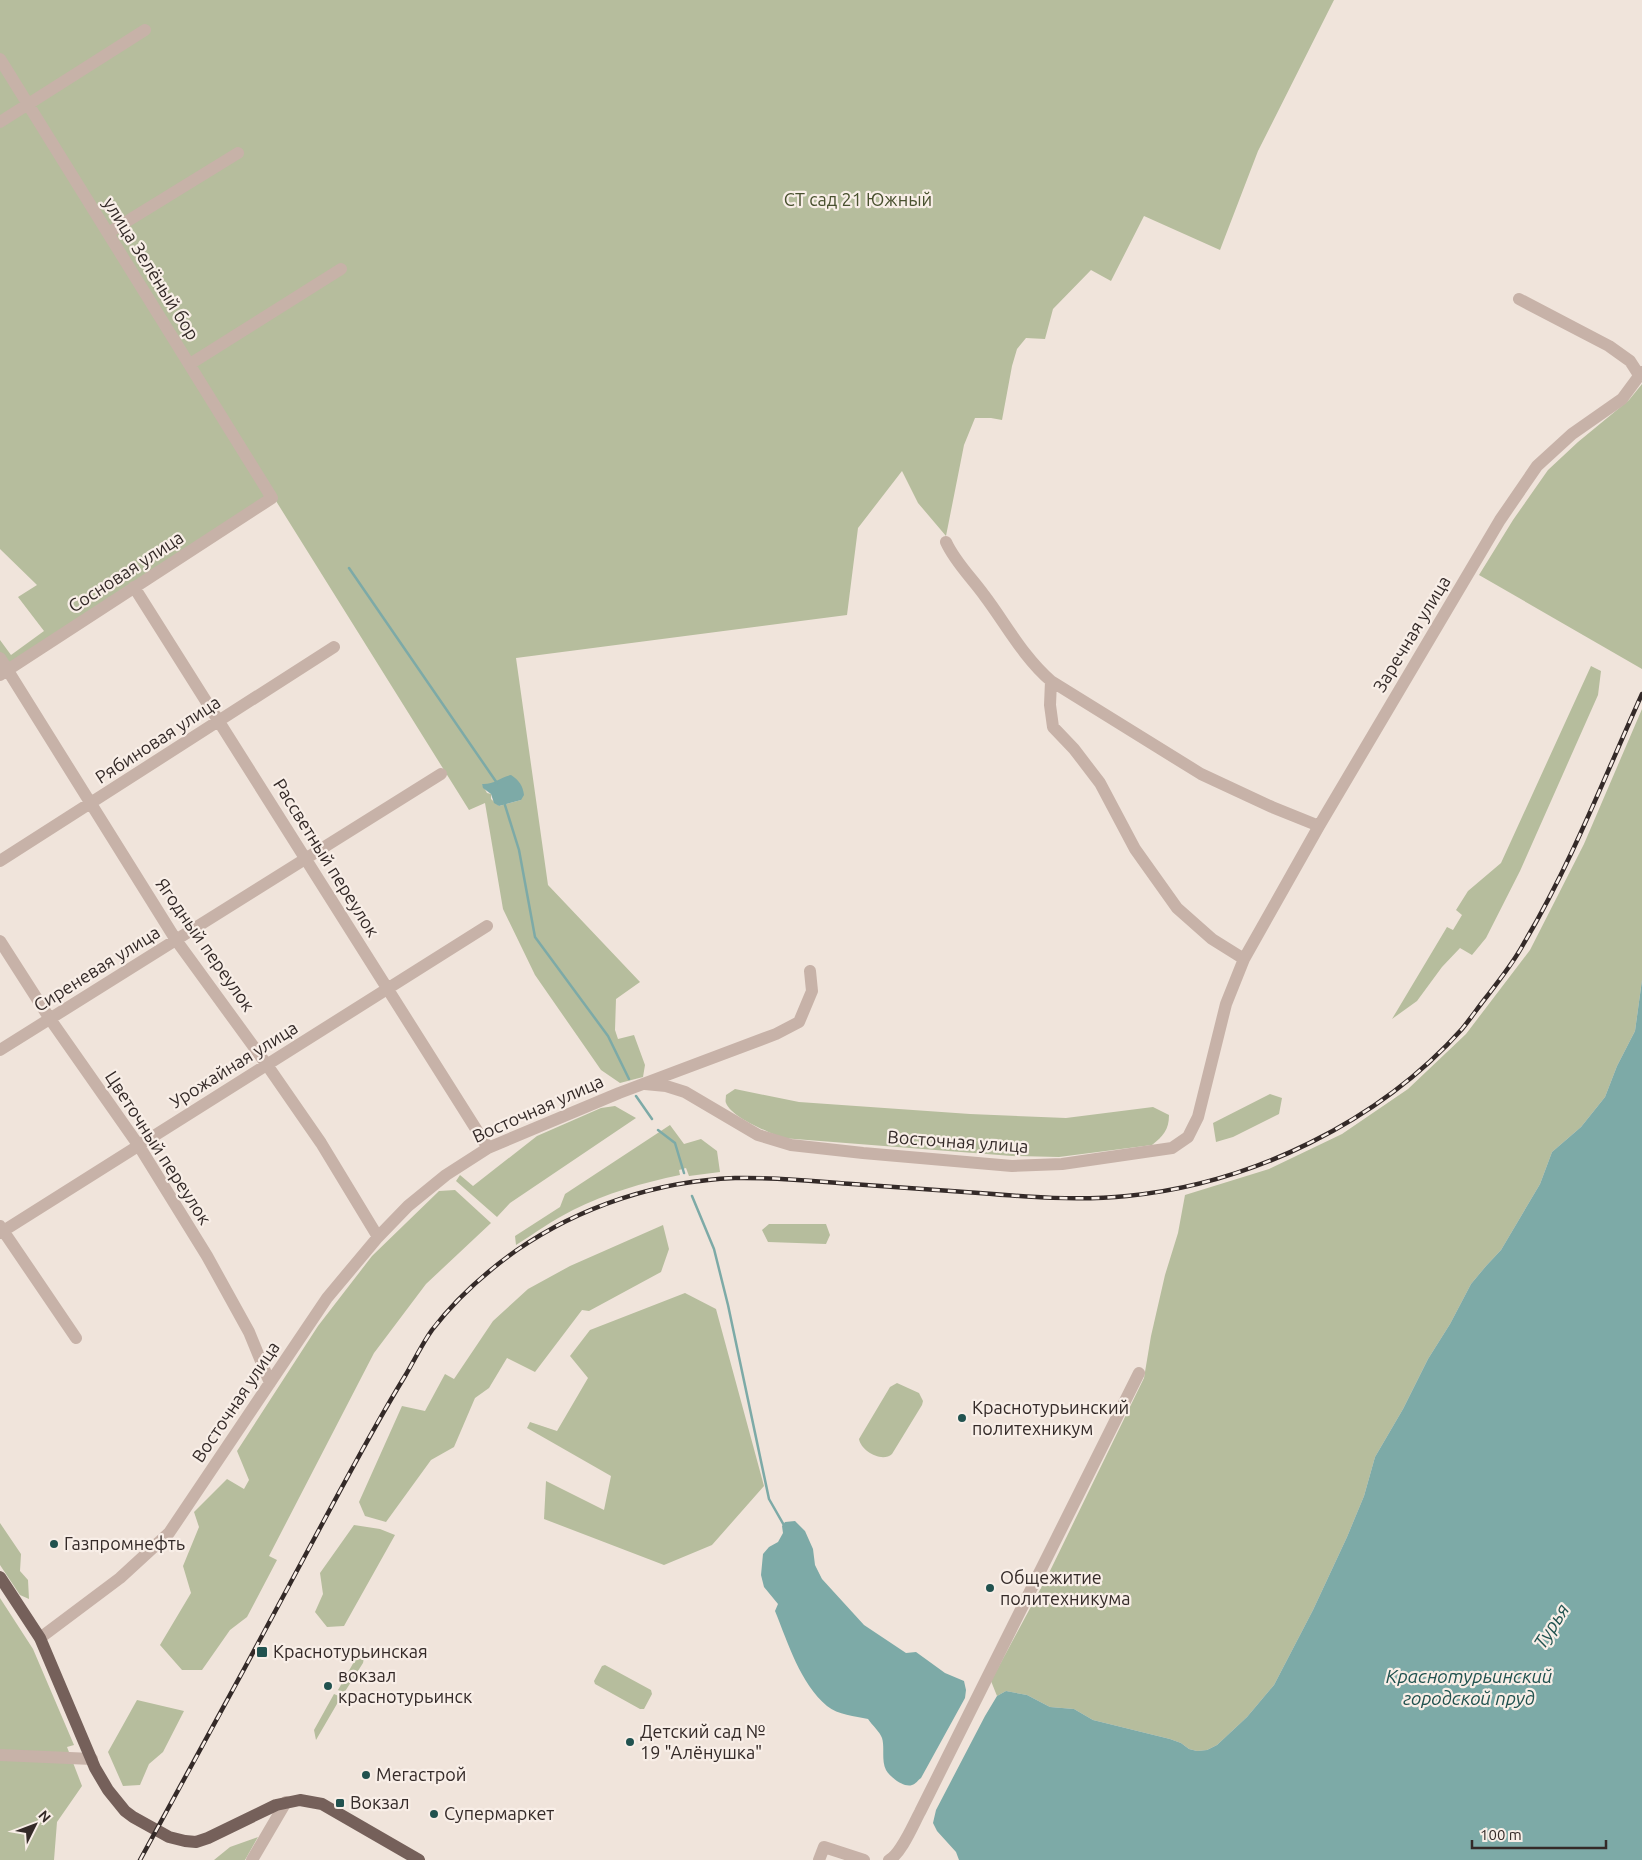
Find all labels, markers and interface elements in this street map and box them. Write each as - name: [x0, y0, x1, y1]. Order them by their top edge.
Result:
- park label: СТ сад 21 Южный: [784, 189, 932, 209]
- street label: улица Зелёный бор: [100, 194, 204, 343]
- street label: Сосновая улица: [64, 526, 187, 616]
- street label: Заречная улица: [1369, 572, 1454, 695]
- street label: Рябиновая улица: [91, 691, 224, 787]
- street label: Рассветный переулок: [270, 775, 384, 940]
- street label: Ягодный переулок: [152, 874, 259, 1015]
- street label: Сиреневая улица: [30, 921, 163, 1015]
- street label: Урожайная улица: [166, 1017, 301, 1112]
- street label: Цветочный переулок: [102, 1067, 216, 1228]
- street label: Восточная улица: [469, 1070, 606, 1146]
- street label: Восточная улица: [887, 1126, 1029, 1156]
- street label: Восточная улица: [187, 1337, 283, 1466]
- place label: Краснотурьинский политехникум: [972, 1397, 1129, 1438]
- marker: Краснотурьинский политехникум: [956, 1412, 968, 1424]
- place label: Газпромнефть: [64, 1533, 185, 1553]
- marker: Газпромнефть: [48, 1538, 60, 1550]
- place label: Общежитие политехникума: [1000, 1567, 1131, 1608]
- marker: Общежитие политехникума: [984, 1582, 996, 1594]
- water label: Турья: [1529, 1599, 1573, 1653]
- place label: Краснотурьинская: [273, 1641, 428, 1661]
- marker: Краснотурьинская: [255, 1645, 269, 1659]
- place label: вокзал краснотурьинск: [338, 1665, 472, 1706]
- water label: Краснотурьинский городской пруд: [1386, 1665, 1552, 1709]
- marker: вокзал краснотурьинск: [322, 1680, 334, 1692]
- place label: Детский сад № 19 "Алёнушка": [640, 1721, 766, 1762]
- marker: Детский сад № 19 "Алёнушка": [624, 1736, 636, 1748]
- place label: Мегастрой: [376, 1764, 466, 1784]
- marker: Мегастрой: [360, 1769, 372, 1781]
- place label: Вокзал: [350, 1792, 410, 1812]
- marker: Вокзал: [334, 1797, 346, 1809]
- north arrow: [10, 1800, 60, 1850]
- place label: Супермаркет: [444, 1803, 554, 1823]
- text: N: [35, 1807, 54, 1826]
- marker: Супермаркет: [428, 1808, 440, 1820]
- scale bar: [1472, 1818, 1606, 1850]
- text: 100 m: [1480, 1826, 1522, 1843]

